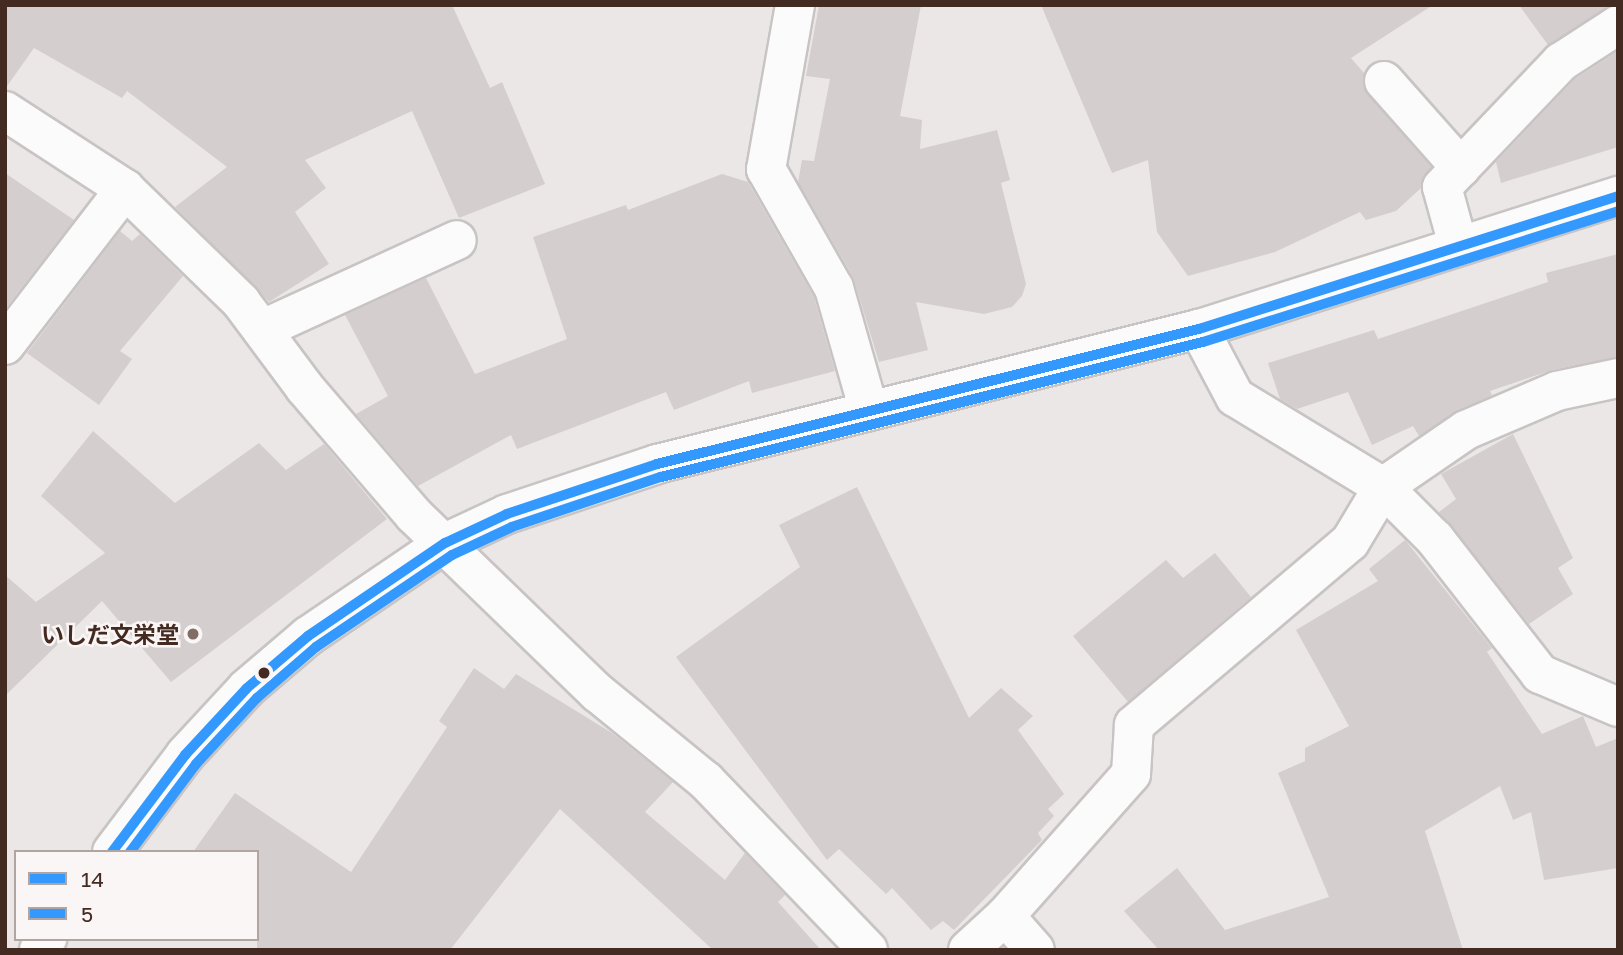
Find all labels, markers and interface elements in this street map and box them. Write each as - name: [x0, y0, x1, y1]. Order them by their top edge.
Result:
- place label: いしだ文栄堂: [41, 620, 179, 648]
- marker: いしだ文栄堂: [185, 626, 201, 642]
- unlabelled marker: [257, 666, 271, 680]
- legend: [14, 850, 259, 941]
- text: 14: [81, 866, 104, 892]
- text: 5: [81, 901, 93, 927]

